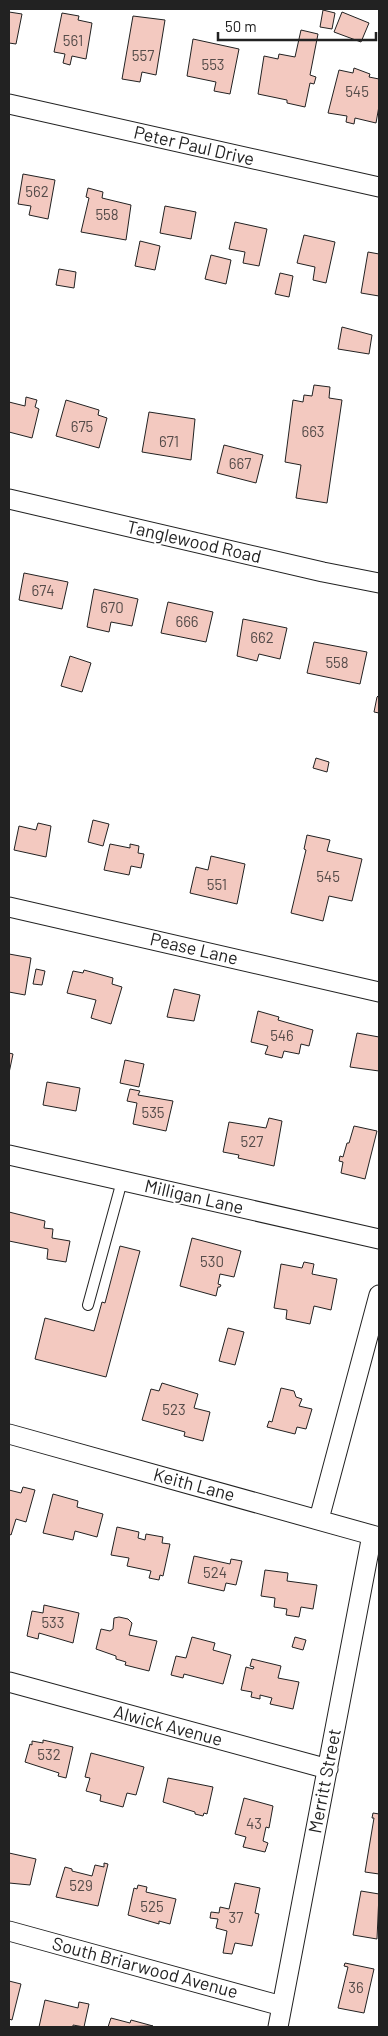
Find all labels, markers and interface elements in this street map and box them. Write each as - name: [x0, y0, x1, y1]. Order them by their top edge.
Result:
- scale bar: [218, 10, 376, 42]
- text: 50 m: [225, 17, 257, 35]
- house number: 561: [63, 31, 83, 49]
- house number: 557: [132, 46, 154, 64]
- house number: 553: [201, 55, 225, 73]
- house number: 545: [345, 82, 369, 100]
- street label: Peter Paul Drive: [132, 120, 257, 170]
- house number: 562: [25, 182, 49, 200]
- house number: 558: [95, 205, 119, 223]
- house number: 675: [71, 417, 93, 435]
- house number: 663: [301, 422, 325, 440]
- house number: 671: [159, 432, 179, 450]
- house number: 667: [229, 454, 251, 472]
- street label: Tanglewood Road: [125, 515, 264, 567]
- house number: 674: [31, 581, 55, 599]
- house number: 670: [100, 598, 124, 616]
- house number: 666: [175, 612, 199, 630]
- house number: 662: [250, 628, 274, 646]
- house number: 558: [325, 653, 349, 671]
- house number: 545: [316, 867, 340, 885]
- house number: 551: [207, 875, 227, 893]
- street label: Pease Lane: [148, 927, 240, 969]
- house number: 546: [270, 1026, 294, 1044]
- house number: 535: [141, 1103, 165, 1121]
- house number: 527: [241, 1132, 263, 1150]
- street label: Milligan Lane: [143, 1174, 246, 1218]
- house number: 530: [200, 1252, 224, 1270]
- house number: 523: [162, 1400, 186, 1418]
- street label: Keith Lane: [151, 1463, 237, 1505]
- house number: 524: [203, 1563, 227, 1581]
- house number: 533: [41, 1613, 65, 1631]
- street label: Alwick Avenue: [111, 1700, 225, 1750]
- street label: Merritt Street: [303, 1727, 345, 1835]
- house number: 532: [37, 1745, 61, 1763]
- house number: 43: [246, 1814, 262, 1832]
- house number: 529: [69, 1876, 93, 1894]
- house number: 525: [140, 1897, 164, 1915]
- house number: 37: [229, 1908, 243, 1926]
- street label: South Briarwood Avenue: [50, 1932, 241, 2002]
- house number: 36: [348, 1978, 364, 1996]

